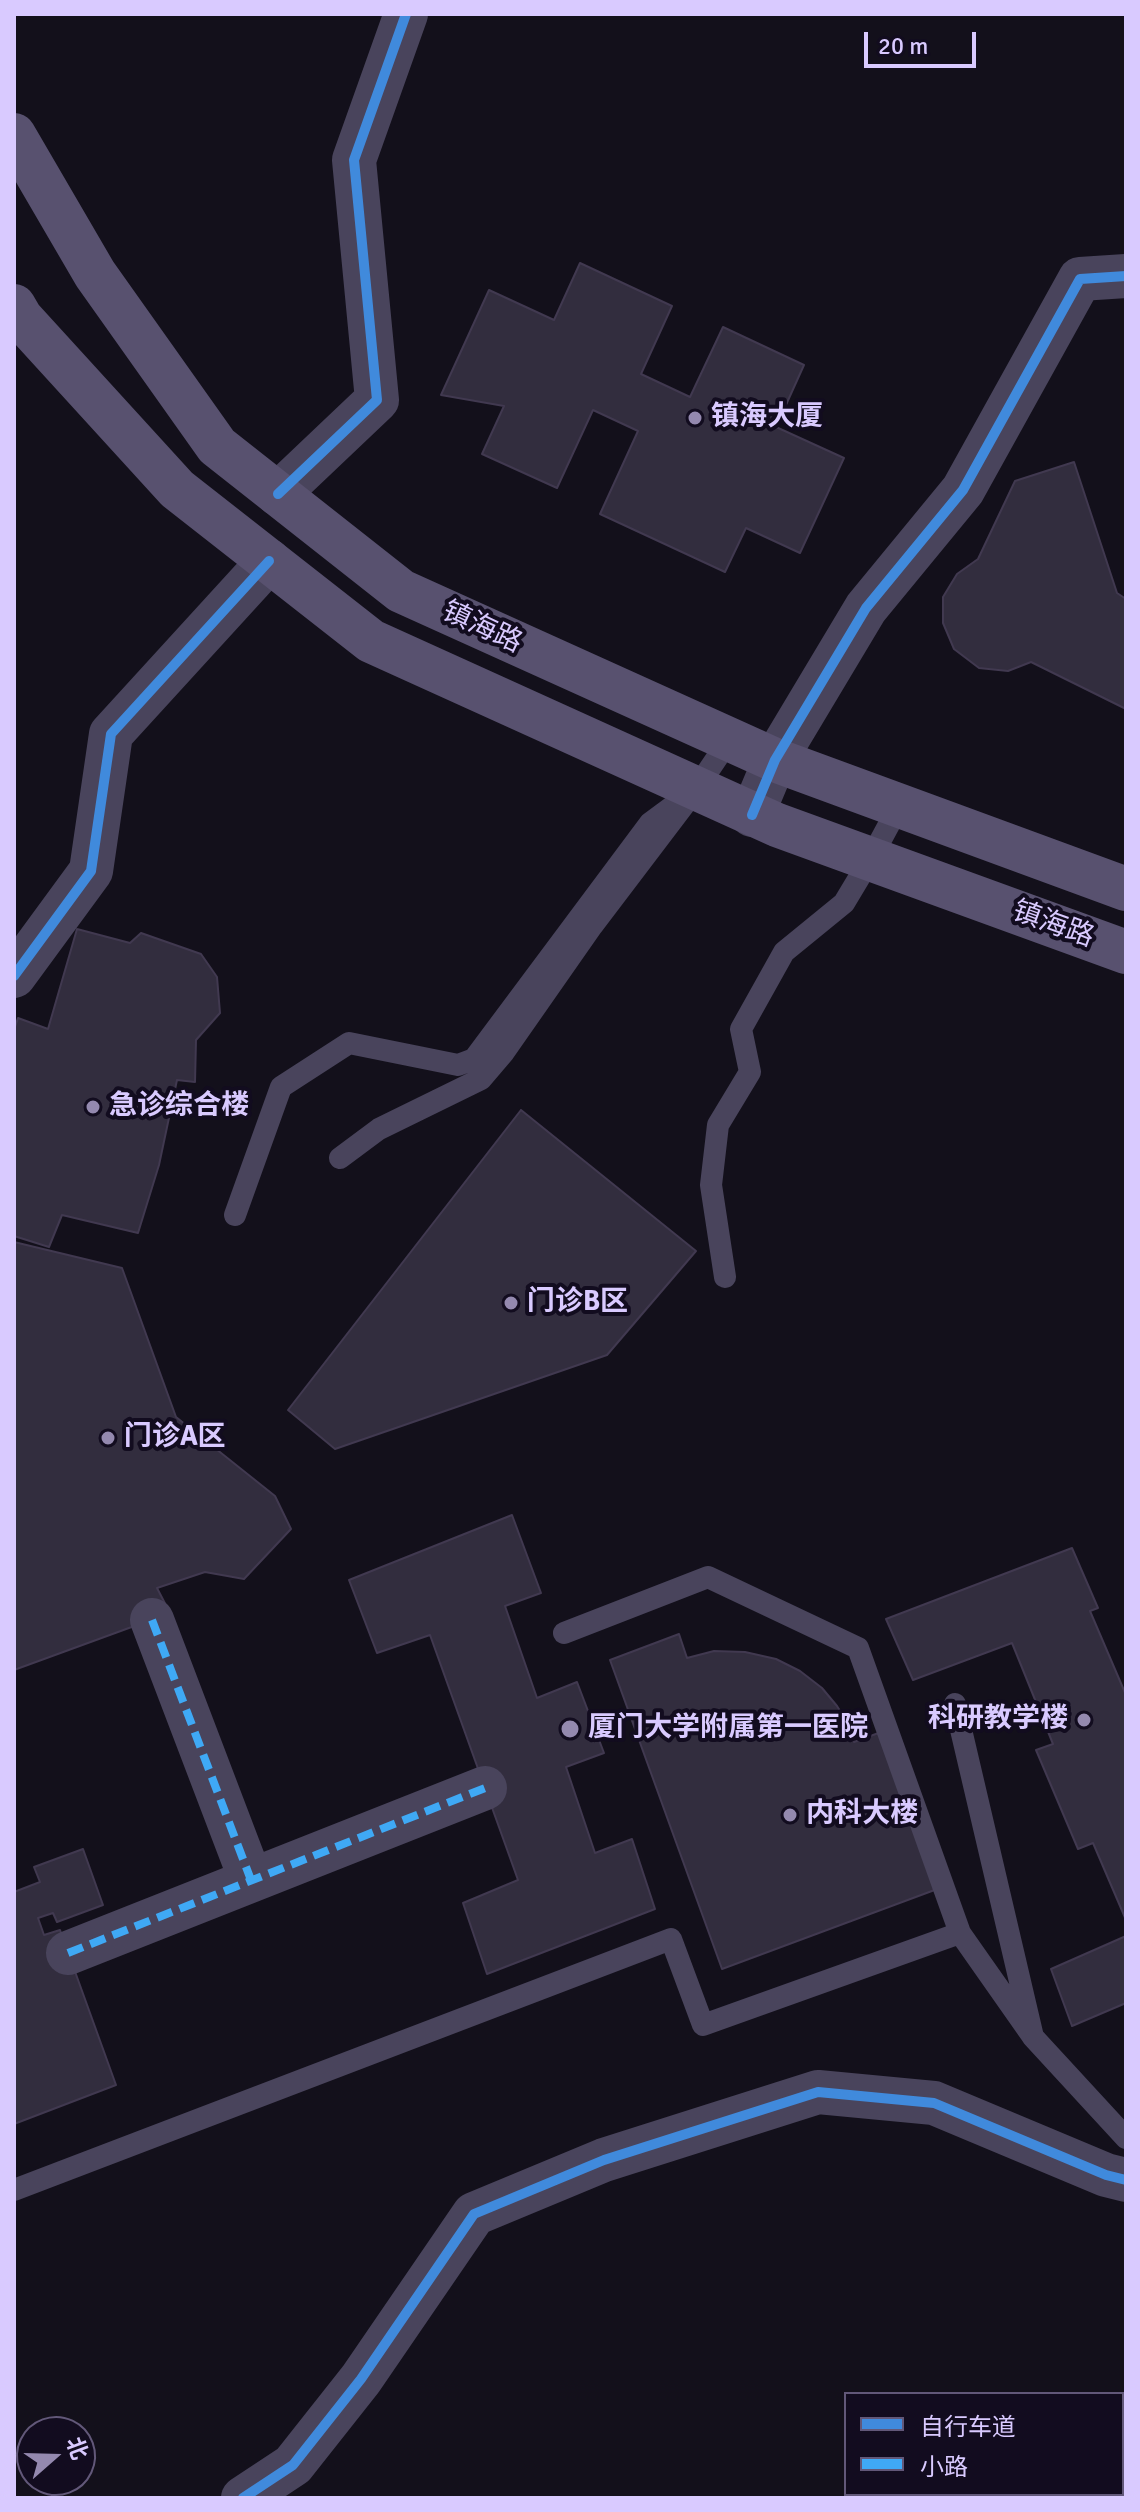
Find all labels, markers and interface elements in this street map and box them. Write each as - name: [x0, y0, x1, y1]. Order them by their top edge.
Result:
- scale bar: [868, 16, 980, 66]
- text: 20 m: [878, 31, 928, 61]
- place label: 镇海大厦: [711, 401, 823, 435]
- marker: 镇海大厦: [686, 409, 704, 427]
- street label: 镇海路: [437, 595, 527, 661]
- street label: 镇海路: [1008, 895, 1098, 955]
- place label: 急诊综合楼: [109, 1090, 249, 1124]
- marker: 急诊综合楼: [84, 1098, 102, 1116]
- place label: 门诊B区: [527, 1286, 628, 1320]
- marker: 门诊B区: [502, 1294, 520, 1312]
- place label: 门诊A区: [124, 1421, 226, 1455]
- marker: 门诊A区: [99, 1429, 117, 1447]
- place label: 科研教学楼: [928, 1703, 1068, 1737]
- marker: 科研教学楼: [1075, 1711, 1093, 1729]
- place label: 厦门大学附属第一医院: [588, 1712, 868, 1746]
- marker: 厦门大学附属第一医院: [559, 1718, 581, 1740]
- place label: 内科大楼: [806, 1798, 918, 1832]
- marker: 内科大楼: [781, 1806, 799, 1824]
- legend: [844, 2392, 1124, 2496]
- text: 自行车道: [920, 2412, 1016, 2442]
- north arrow: [16, 2416, 96, 2496]
- text: 北: [61, 2433, 94, 2463]
- text: 小路: [920, 2452, 968, 2482]

